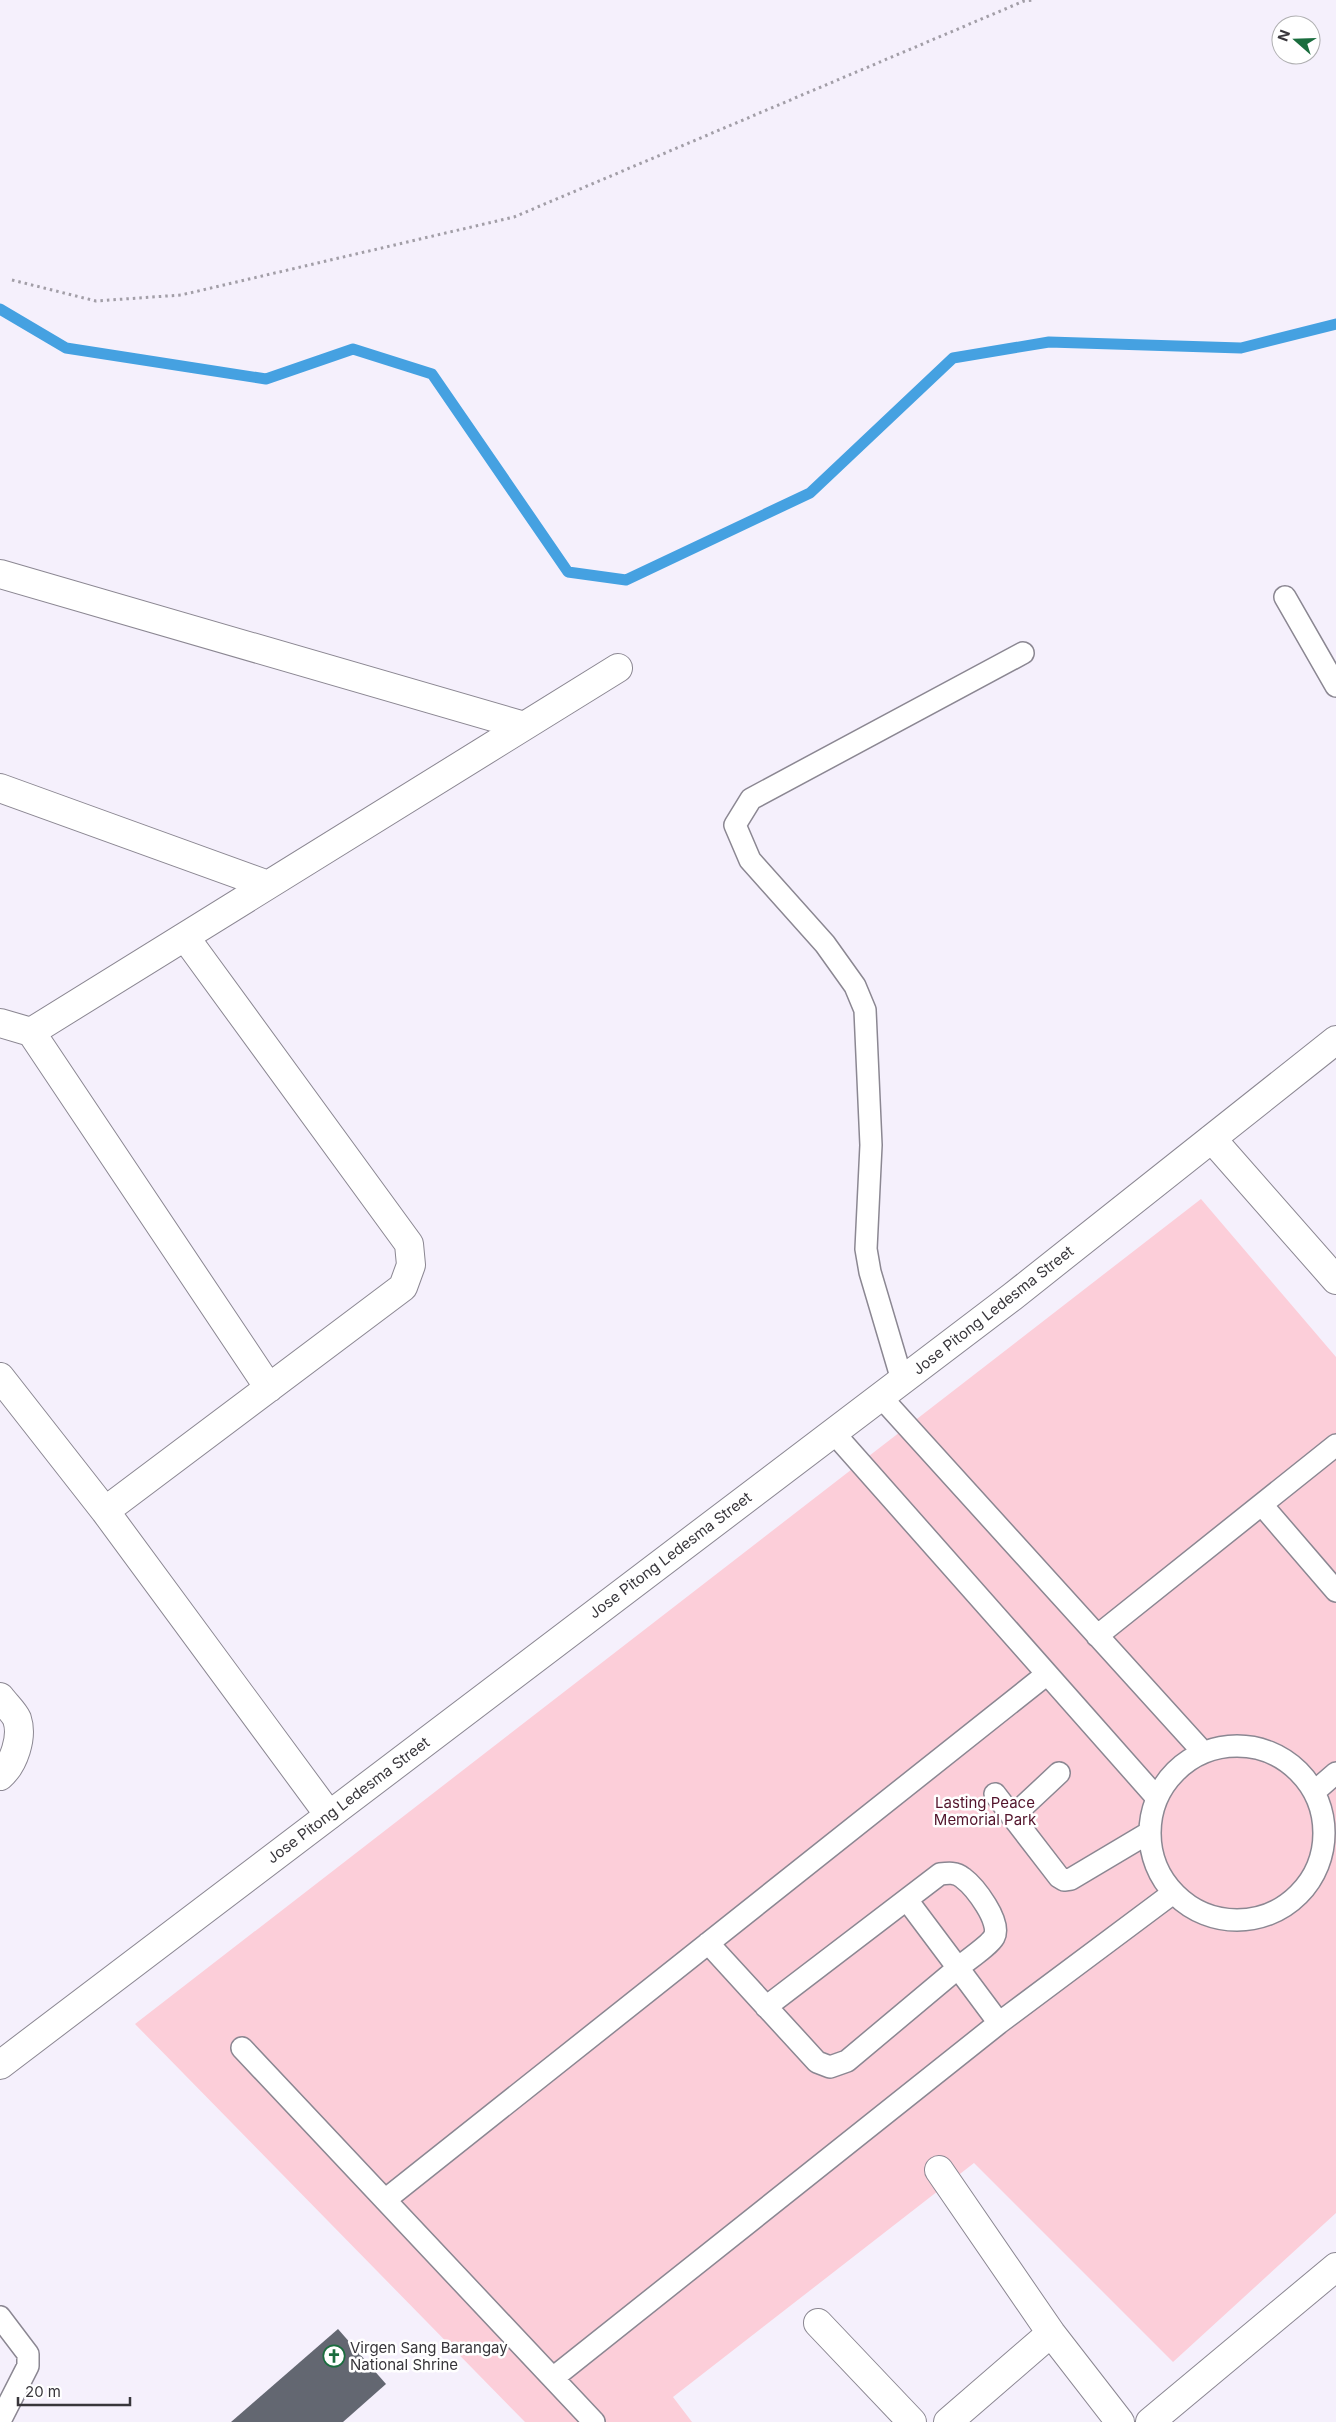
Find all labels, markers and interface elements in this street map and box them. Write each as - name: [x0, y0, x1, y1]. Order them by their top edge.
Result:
- north arrow: [1271, 15, 1321, 65]
- text: N: [1274, 27, 1293, 43]
- street label: Jose Pitong Ledesma Street: [909, 1241, 1077, 1379]
- street label: Jose Pitong Ledesma Street: [585, 1488, 755, 1622]
- street label: Jose Pitong Ledesma Street: [263, 1733, 433, 1867]
- park label: Lasting Peace Memorial Park: [934, 1793, 1037, 1829]
- place label: Virgen Sang Barangay National Shrine: [350, 2338, 508, 2374]
- church icon: Virgen Sang Barangay National Shrine: [322, 2344, 346, 2368]
- scale bar: [18, 2374, 130, 2406]
- text: 20 m: [25, 2382, 61, 2401]

